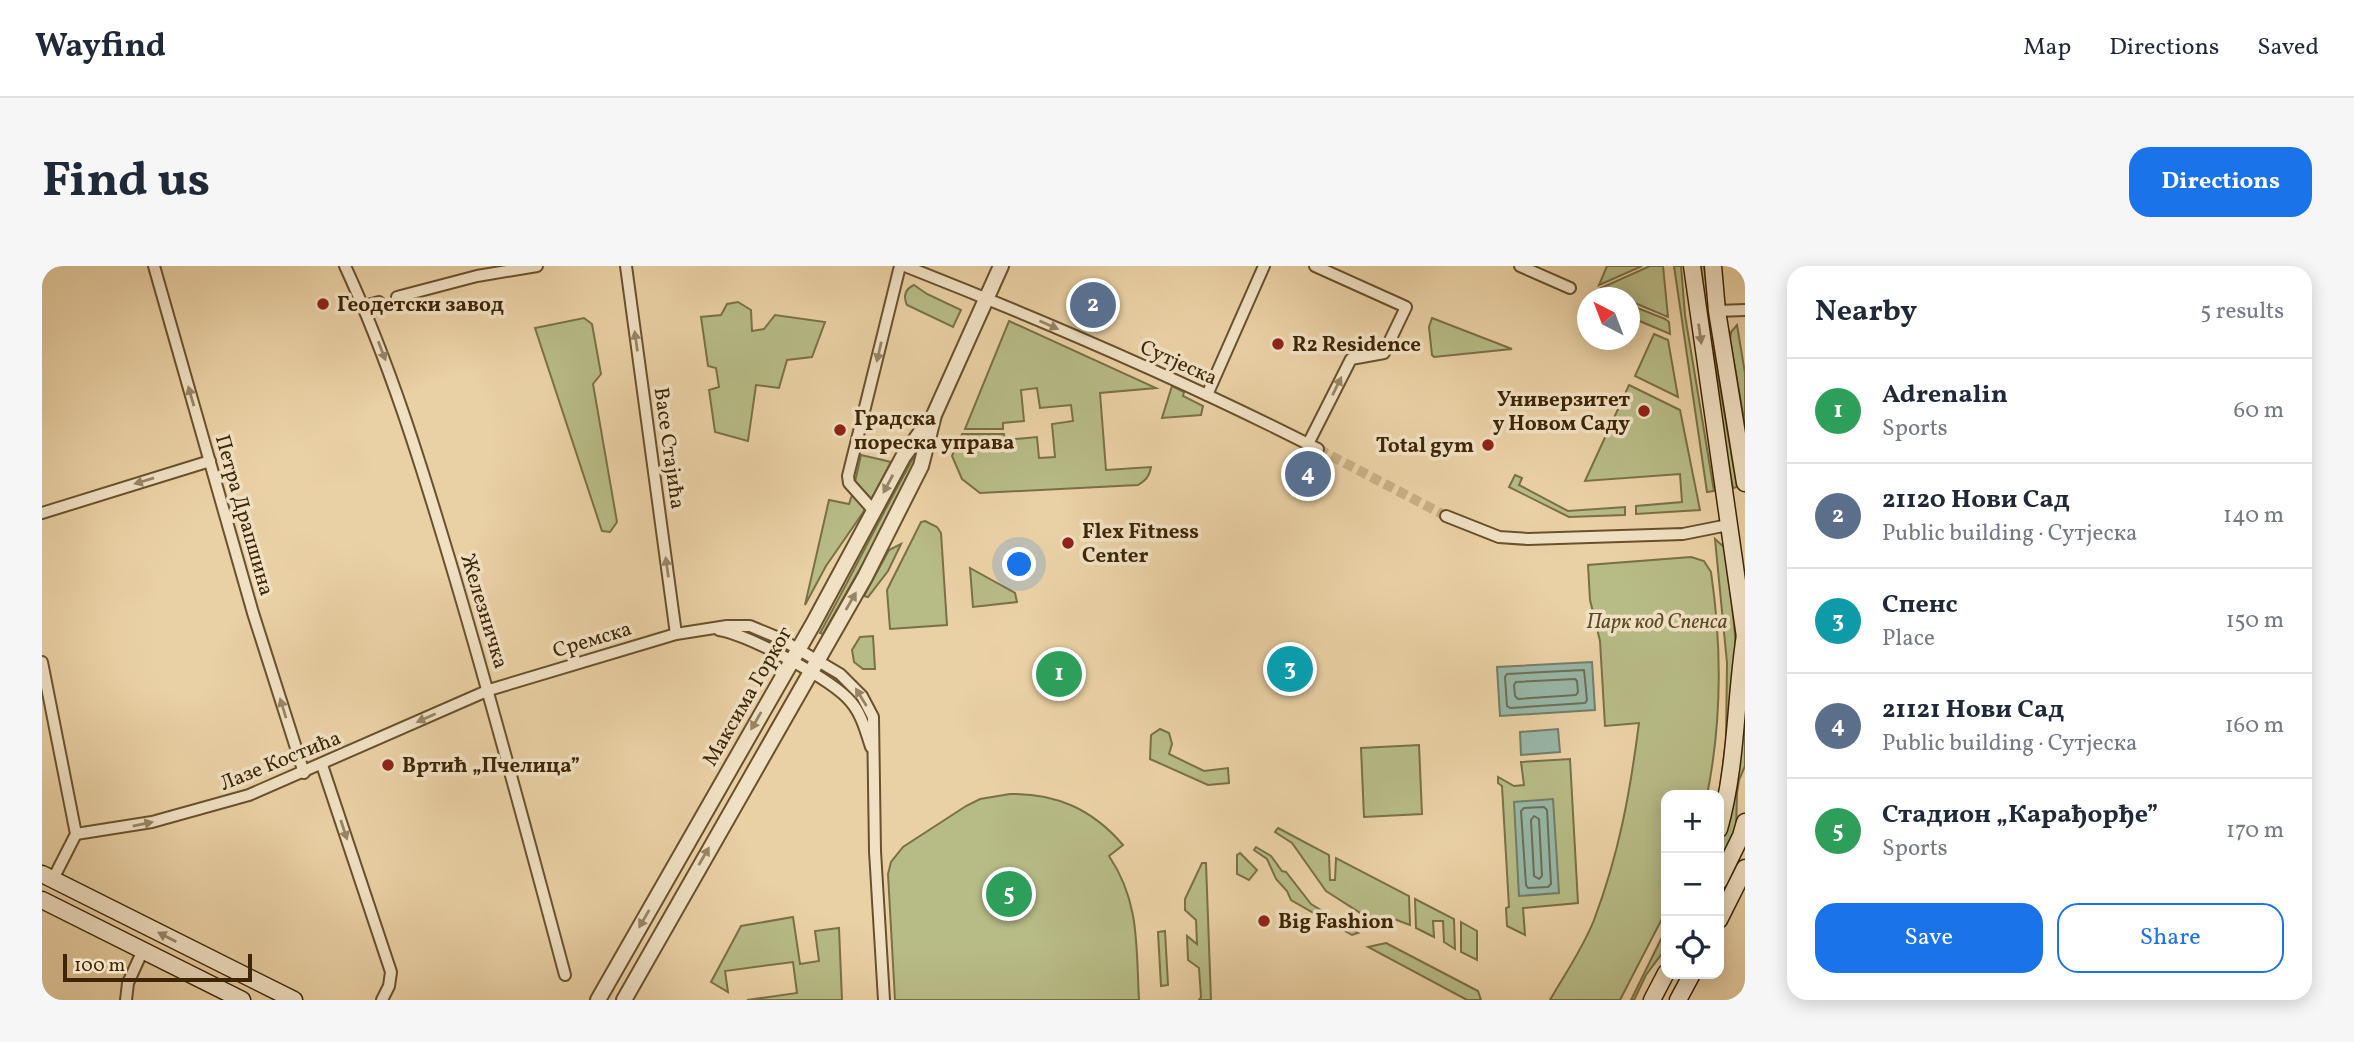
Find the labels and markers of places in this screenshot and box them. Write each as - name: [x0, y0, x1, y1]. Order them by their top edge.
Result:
- pin: 2: [1070, 279, 1116, 331]
- place label: Геодетски завод: [337, 291, 504, 320]
- marker: Геодетски завод: [315, 296, 331, 312]
- place label: R2 Residence: [1292, 331, 1421, 360]
- marker: R2 Residence: [1270, 336, 1286, 352]
- place label: Универзитет у Новом Саду: [1493, 386, 1630, 439]
- marker: Универзитет у Новом Саду: [1636, 403, 1652, 419]
- place label: Градска пореска управа: [854, 405, 1015, 458]
- marker: Градска пореска управа: [832, 422, 848, 438]
- place label: Total gym: [1376, 432, 1474, 461]
- marker: Total gym: [1480, 437, 1496, 453]
- pin: 4: [1285, 448, 1331, 500]
- place label: Flex Fitness Center: [1082, 518, 1199, 571]
- marker: Flex Fitness Center: [1060, 535, 1076, 551]
- pin: 3: [1267, 643, 1313, 695]
- pin: 1: [1036, 648, 1082, 700]
- place label: Вртић „Пчелица”: [402, 752, 580, 781]
- marker: Вртић „Пчелица”: [380, 757, 396, 773]
- pin: 5: [986, 868, 1032, 920]
- place label: Big Fashion: [1278, 908, 1394, 937]
- marker: Big Fashion: [1256, 913, 1272, 929]

